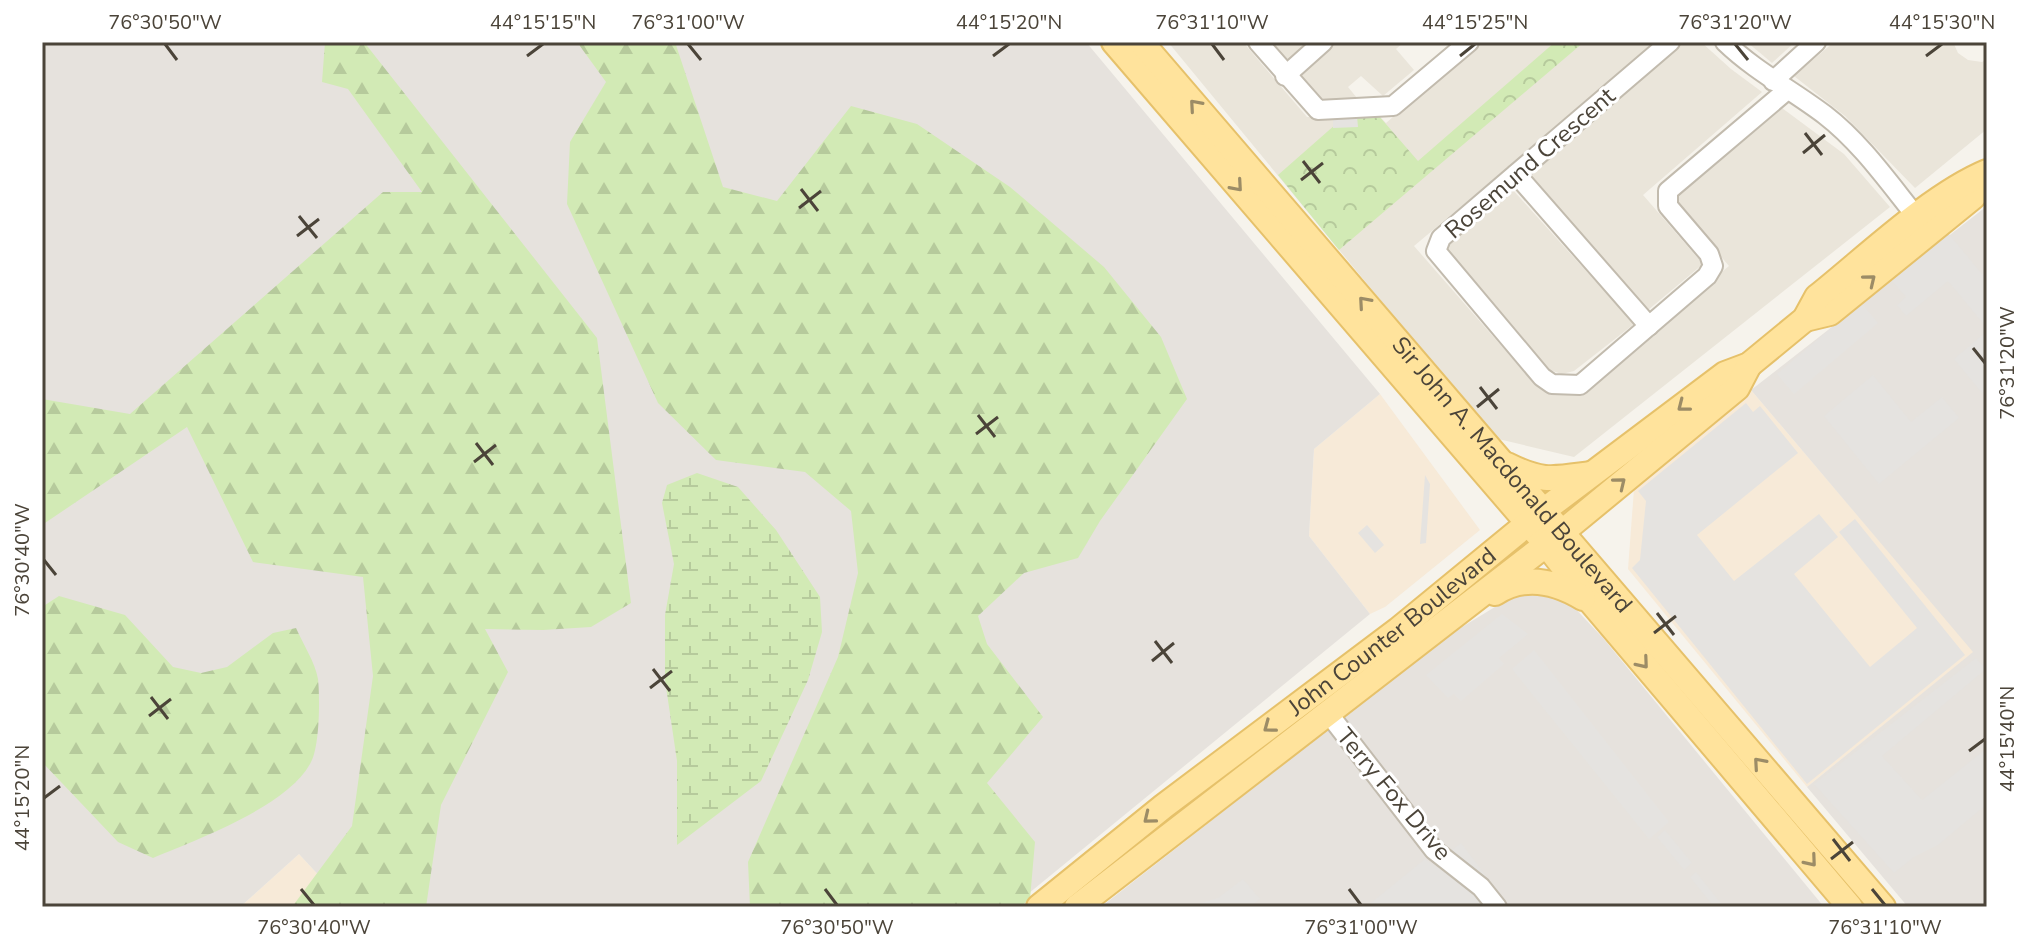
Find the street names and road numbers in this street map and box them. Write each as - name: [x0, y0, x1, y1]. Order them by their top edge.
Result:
- street label: Rosemund Crescent: [1438, 80, 1622, 246]
- street label: Sir John A. Macdonald Boulevard: [1385, 330, 1640, 620]
- street label: John Counter Boulevard: [1281, 540, 1503, 724]
- street label: Terry Fox Drive: [1329, 721, 1459, 867]

